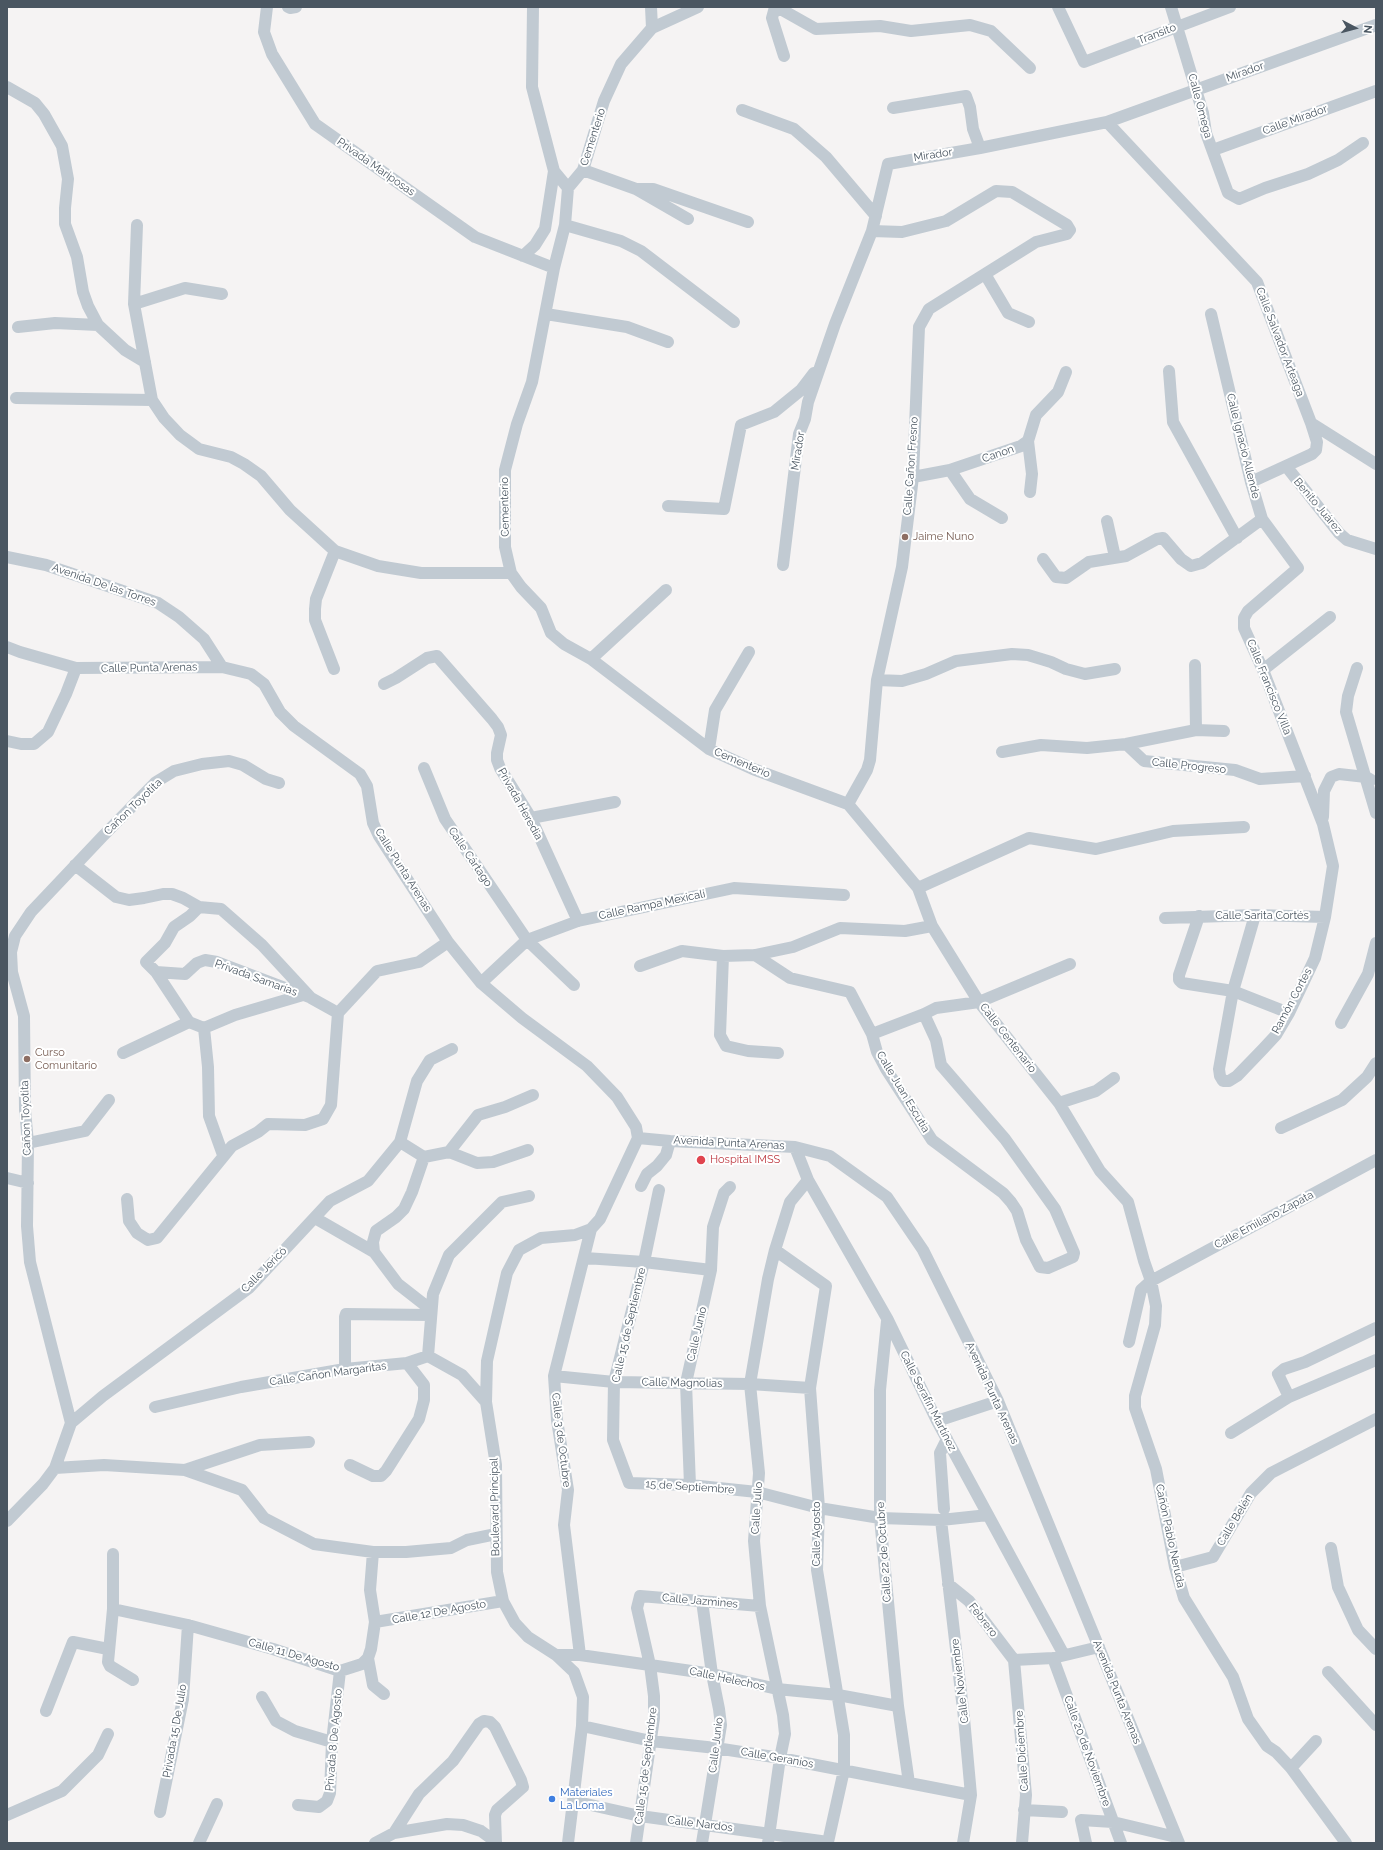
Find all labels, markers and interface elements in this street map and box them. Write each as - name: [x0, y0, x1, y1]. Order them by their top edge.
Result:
- north arrow: [1335, 8, 1375, 48]
- street label: Transito: [1136, 21, 1178, 47]
- text: N: [1361, 24, 1374, 34]
- street label: Mirador: [1224, 59, 1266, 85]
- street label: Calle Omega: [1185, 72, 1215, 140]
- street label: Calle Mirador: [1261, 102, 1329, 138]
- street label: Cementerio: [577, 107, 609, 167]
- street label: Privada Mariposas: [334, 135, 418, 199]
- street label: Mirador: [913, 145, 953, 165]
- street label: Calle Salvador Arteaga: [1253, 285, 1307, 399]
- street label: Calle Ignacio Allende: [1224, 392, 1262, 500]
- street label: Calle Cañon Fresno: [901, 416, 921, 516]
- street label: Mirador: [788, 431, 808, 471]
- street label: Canon: [980, 442, 1016, 466]
- street label: Benito Juárez: [1291, 475, 1345, 537]
- street label: Cementerio: [498, 477, 512, 537]
- place label: Jaime Nuno: [913, 530, 974, 544]
- marker: Jaime Nuno: [900, 532, 910, 542]
- street label: Avenida De las Torres: [50, 561, 158, 609]
- street label: Calle Francisco Villa: [1244, 637, 1294, 737]
- street label: Calle Punta Arenas: [101, 661, 197, 675]
- street label: Cementerio: [712, 745, 772, 781]
- street label: Calle Progreso: [1151, 756, 1227, 776]
- street label: Privada Heredia: [495, 766, 545, 842]
- street label: Cañon Toyotita: [101, 776, 165, 838]
- street label: Calle Cártago: [445, 825, 495, 889]
- street label: Calle Punta Arenas: [372, 826, 434, 914]
- street label: Calle Rampa Mexicali: [597, 887, 707, 923]
- street label: Calle Sarita Cortés: [1215, 909, 1309, 923]
- street label: Privada Samarías: [213, 957, 299, 999]
- street label: Ramón Cortes: [1269, 966, 1315, 1036]
- street label: Calle Centenario: [977, 1001, 1039, 1075]
- place label: Curso Comunitario: [35, 1046, 97, 1072]
- street label: Calle Juan Escutia: [874, 1049, 932, 1135]
- marker: Curso Comunitario: [22, 1054, 32, 1064]
- street label: Cañon Toyotita: [18, 1080, 34, 1156]
- street label: Avenida Punta Arenas: [673, 1134, 785, 1152]
- place label: Hospital IMSS: [710, 1153, 780, 1167]
- marker: Hospital IMSS: [695, 1154, 707, 1166]
- street label: Calle Emiliano Zapata: [1212, 1188, 1316, 1252]
- street label: Calle Jericó: [238, 1244, 290, 1296]
- street label: Calle 15 de Septiembre: [609, 1266, 649, 1384]
- street label: Calle Junio: [684, 1305, 710, 1363]
- street label: Avenida Punta Arenas: [963, 1340, 1021, 1446]
- street label: Calle Serafín Martínez: [897, 1349, 959, 1453]
- street label: Calle Cañon Margaritas: [269, 1359, 387, 1389]
- street label: Calle Magnolias: [641, 1376, 723, 1390]
- street label: Calle 3 de Octubre: [549, 1392, 573, 1488]
- street label: Boulevard Principal: [488, 1458, 502, 1556]
- street label: 15 de Septiembre: [645, 1477, 735, 1497]
- street label: Calle Julio: [749, 1481, 765, 1535]
- street label: Cañón Pablo Neruda: [1153, 1483, 1187, 1589]
- street label: Calle Belén: [1214, 1492, 1256, 1548]
- street label: Calle 22 de Octubre: [874, 1501, 894, 1603]
- street label: Calle Agosto: [810, 1502, 824, 1566]
- street label: Calle Jazmines: [662, 1591, 738, 1611]
- street label: Calle 12 De Agosto: [391, 1597, 487, 1627]
- street label: Febrero: [966, 1600, 1000, 1640]
- street label: Calle 11 De Agosto: [247, 1636, 341, 1674]
- street label: Calle Noviembre: [948, 1638, 972, 1724]
- street label: Avenida Punta Arenas: [1090, 1638, 1144, 1746]
- street label: Calle Helechos: [688, 1665, 766, 1693]
- street label: Privada 15 De Julio: [160, 1683, 190, 1779]
- street label: Privada 8 De Agosto: [323, 1688, 345, 1792]
- street label: Calle 20 de Noviembre: [1061, 1694, 1113, 1808]
- street label: Calle 15 de Septiembre: [632, 1707, 660, 1825]
- street label: Calle Diciembre: [1013, 1710, 1031, 1792]
- street label: Calle Junio: [706, 1716, 726, 1774]
- street label: Calle Geranios: [740, 1745, 814, 1771]
- place label: Materiales La Loma: [560, 1786, 613, 1812]
- marker: Materiales La Loma: [547, 1794, 557, 1804]
- street label: Calle Nardos: [667, 1813, 733, 1835]

